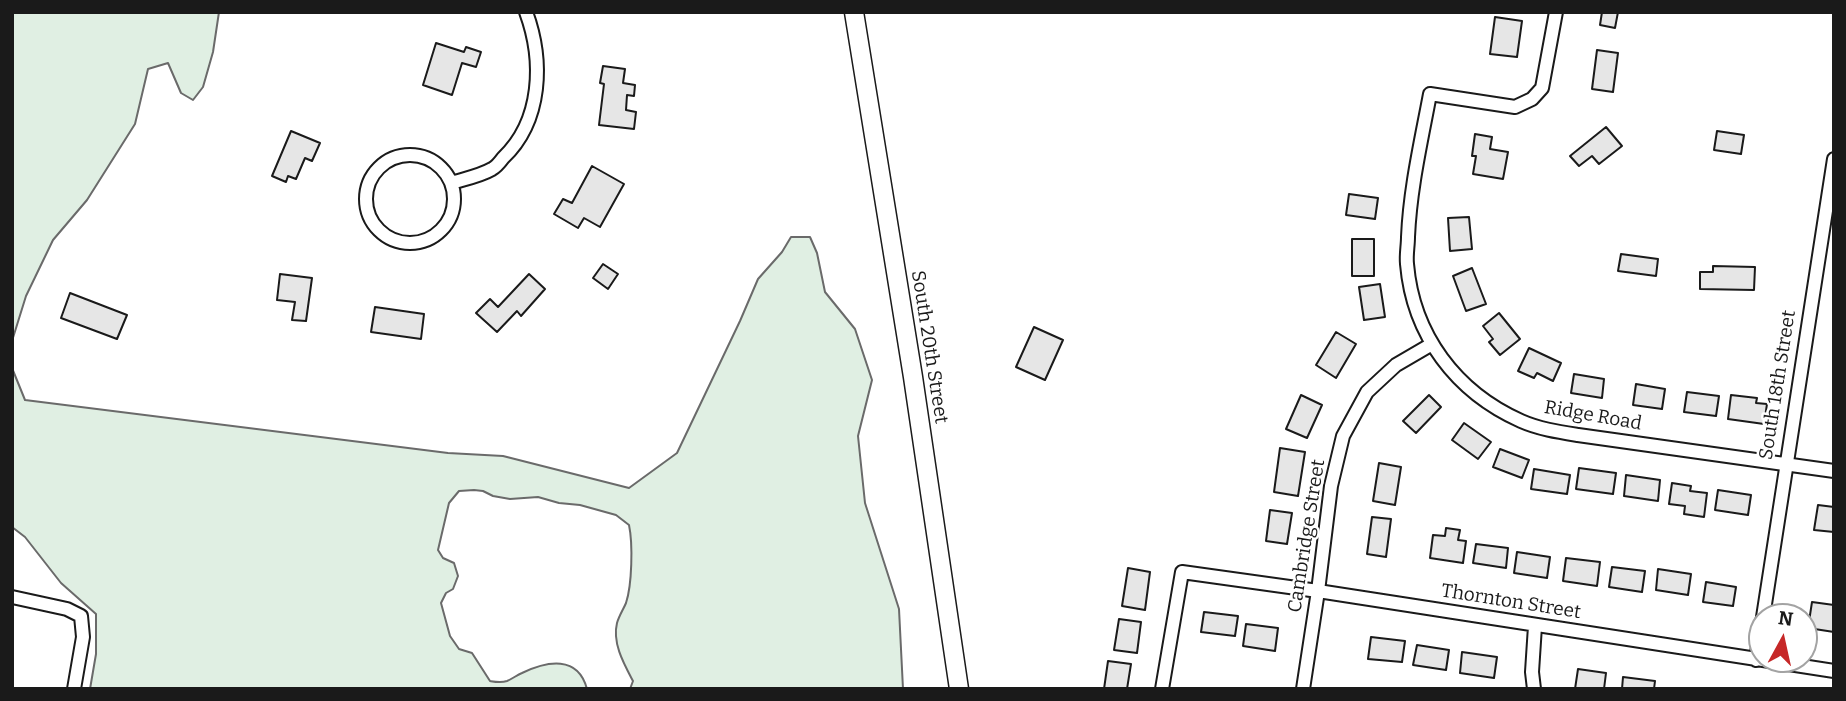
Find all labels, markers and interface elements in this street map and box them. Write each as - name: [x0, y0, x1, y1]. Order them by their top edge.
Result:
- street label: South 20th Street: [906, 269, 952, 425]
- street label: South 18th Street: [1755, 309, 1801, 461]
- street label: Ridge Road: [1543, 396, 1643, 436]
- street label: Cambridge Street: [1284, 458, 1330, 614]
- street label: Thornton Street: [1440, 580, 1582, 624]
- north arrow: [1748, 603, 1818, 673]
- text: N: [1777, 606, 1795, 631]

